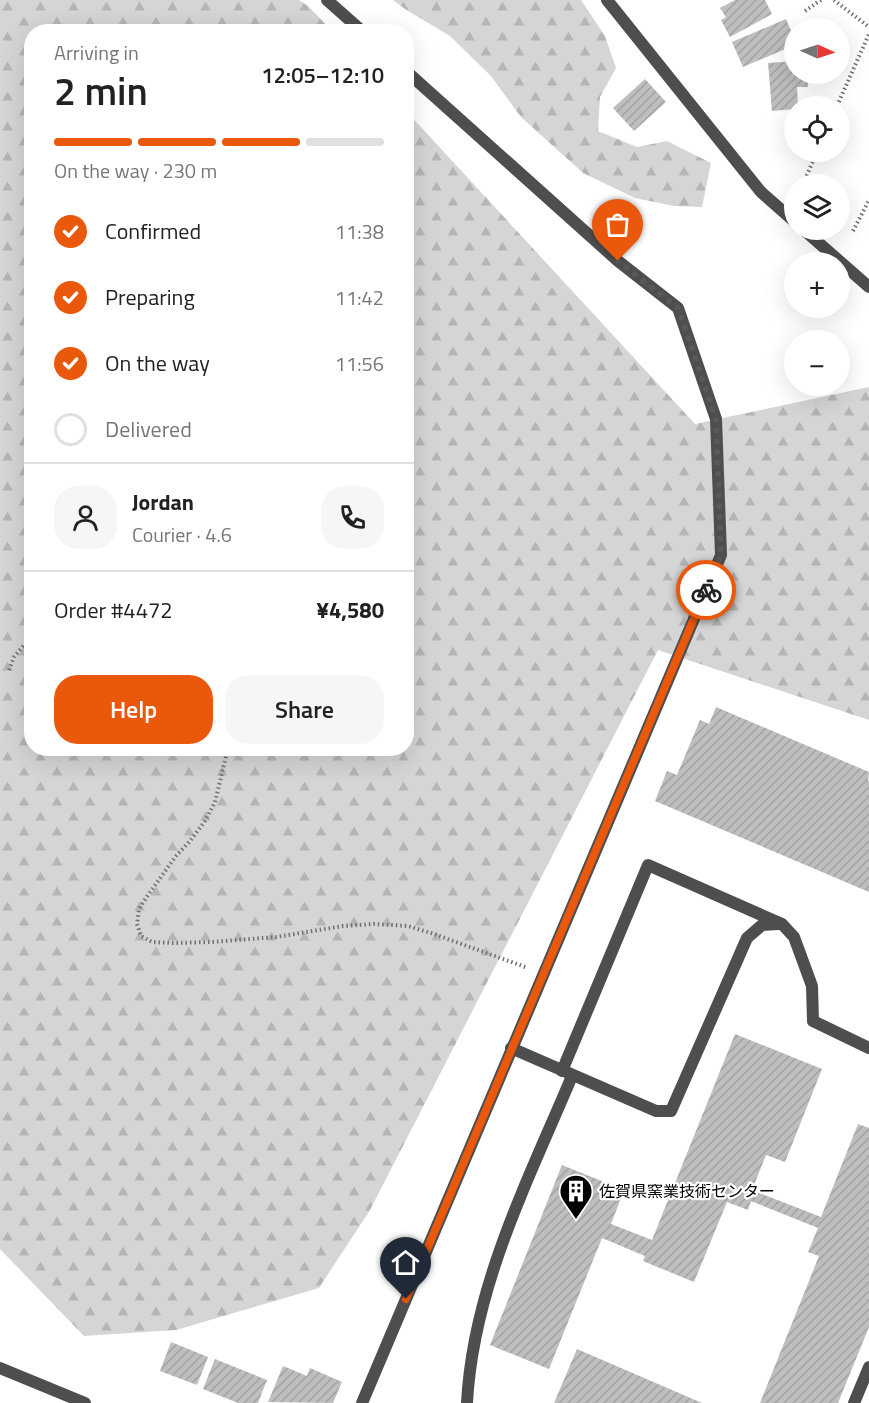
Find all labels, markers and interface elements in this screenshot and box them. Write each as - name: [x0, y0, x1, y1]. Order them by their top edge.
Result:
- north arrow: [784, 18, 850, 84]
- map controls: [784, 18, 850, 396]
- text: Arriving in: [54, 37, 139, 68]
- text: 12:05–12:10: [261, 58, 384, 92]
- text: 2 min: [54, 61, 148, 120]
- button: locate: [784, 96, 850, 162]
- text: On the way · 230 m: [54, 155, 217, 186]
- button: layers: [784, 174, 850, 240]
- pin: [592, 199, 643, 261]
- icon: bag: [601, 208, 634, 241]
- text: Confirmed: [105, 214, 201, 248]
- icon: check: [54, 215, 87, 248]
- text: 11:38: [335, 216, 384, 247]
- button: +: [784, 252, 850, 318]
- text: Preparing: [105, 280, 195, 314]
- icon: check: [54, 281, 87, 314]
- text: 11:42: [335, 282, 384, 313]
- button: −: [784, 330, 850, 396]
- text: On the way: [105, 346, 210, 380]
- icon: check: [54, 347, 87, 380]
- text: 11:56: [335, 348, 384, 379]
- text: Delivered: [105, 412, 192, 446]
- text: Jordan: [132, 485, 194, 519]
- button: person: [54, 486, 117, 549]
- button: phone: [321, 486, 384, 549]
- text: Courier · 4.6: [132, 519, 232, 550]
- courier: [676, 560, 736, 620]
- icon: bike: [690, 574, 723, 607]
- text: Order #4472: [54, 593, 173, 627]
- text: ¥4,580: [317, 593, 384, 627]
- button: Help: [54, 675, 213, 744]
- button: Share: [225, 675, 384, 744]
- building icon: 佐賀県窯業技術センター: [558, 1173, 594, 1220]
- place label: 佐賀県窯業技術センター: [599, 1179, 775, 1203]
- pin: [380, 1237, 431, 1299]
- icon: home: [389, 1246, 422, 1279]

